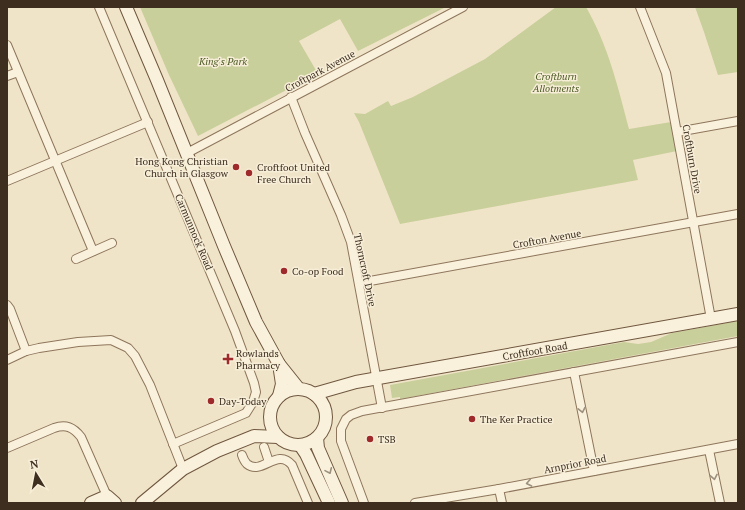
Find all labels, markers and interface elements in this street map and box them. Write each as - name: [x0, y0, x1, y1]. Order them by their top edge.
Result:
- street label: Croftpark Avenue: [283, 47, 357, 95]
- park label: King's Park: [198, 55, 247, 68]
- park label: Croftburn Allotments: [532, 70, 579, 95]
- street label: Croftburn Drive: [680, 123, 704, 195]
- place label: Hong Kong Christian Church in Glasgow: [135, 155, 229, 180]
- place label: Croftfoot United Free Church: [257, 161, 331, 186]
- marker: Hong Kong Christian Church in Glasgow: [231, 162, 241, 172]
- marker: Croftfoot United Free Church: [244, 168, 254, 178]
- street label: Carmunnock Road: [172, 192, 216, 273]
- street label: Crofton Avenue: [512, 227, 582, 251]
- street label: Thorncroft Drive: [351, 232, 379, 308]
- place label: Co-op Food: [292, 265, 344, 278]
- marker: Co-op Food: [279, 266, 289, 276]
- street label: Croftfoot Road: [502, 339, 569, 363]
- place label: Rowlands Pharmacy: [236, 347, 281, 372]
- marker: Rowlands Pharmacy: [223, 354, 233, 364]
- place label: Day-Today: [219, 395, 267, 408]
- marker: Day-Today: [206, 396, 216, 406]
- one-way arrow: [577, 407, 585, 413]
- place label: The Ker Practice: [480, 413, 553, 426]
- marker: The Ker Practice: [467, 414, 477, 424]
- place label: TSB: [378, 433, 396, 446]
- marker: TSB: [365, 434, 375, 444]
- street label: Arnprior Road: [543, 452, 608, 476]
- north arrow: [16, 454, 56, 494]
- text: N: [29, 456, 40, 472]
- one-way arrow: [324, 467, 332, 474]
- one-way arrow: [710, 473, 718, 480]
- one-way arrow: [525, 478, 532, 487]

